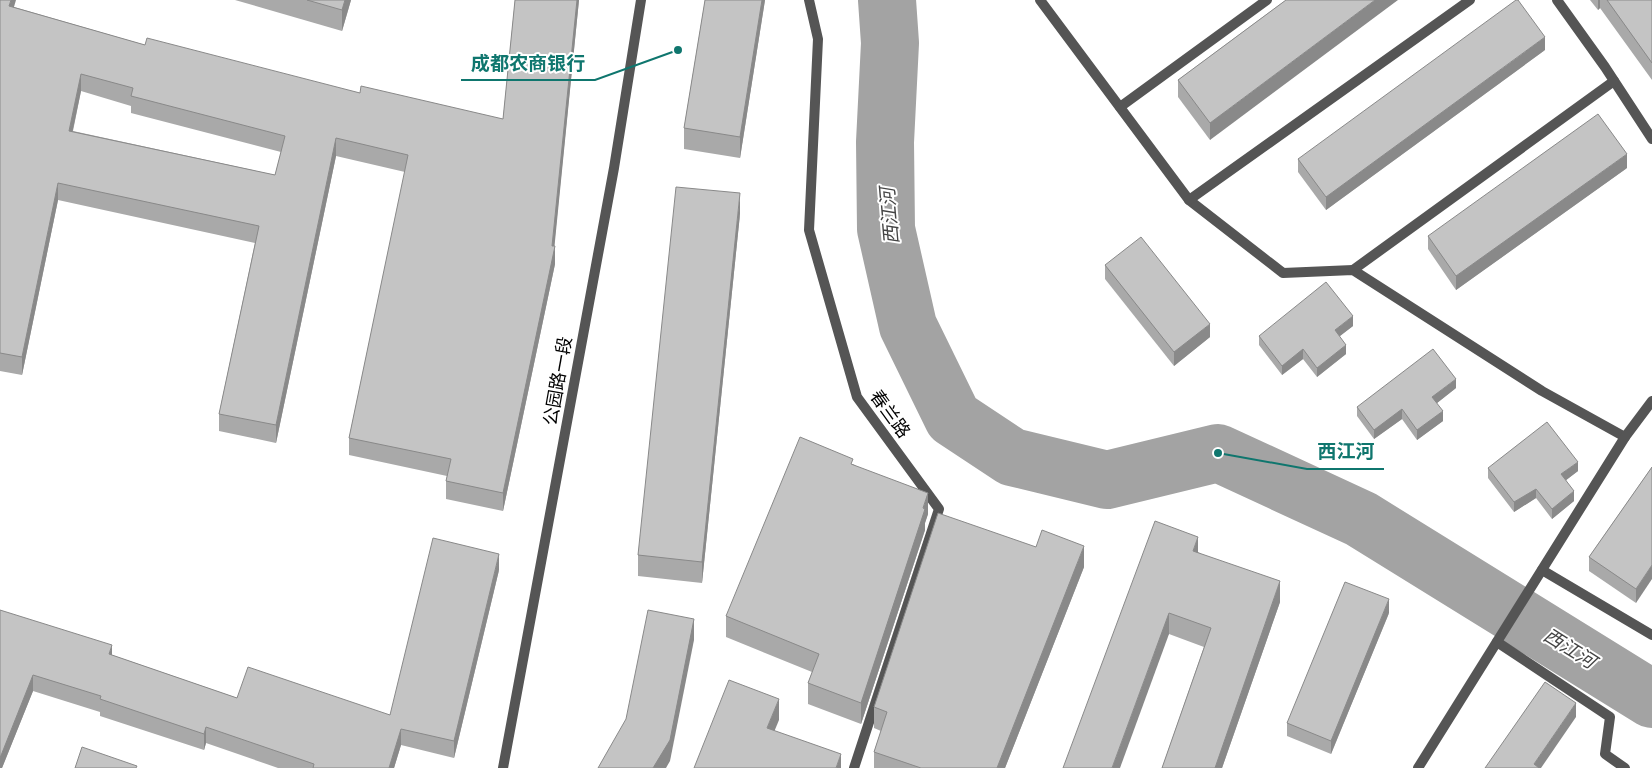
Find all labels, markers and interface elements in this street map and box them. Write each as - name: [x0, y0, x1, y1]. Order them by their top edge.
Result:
- callout: 成都农商银行: [461, 46, 595, 80]
- text: 成都农商银行: [471, 51, 585, 75]
- water label: 西江河: [874, 183, 903, 245]
- street label: 公园路一段: [538, 335, 577, 427]
- street label: 春兰路: [865, 385, 916, 442]
- callout: 西江河: [1307, 435, 1384, 469]
- text: 西江河: [1317, 439, 1375, 463]
- water label: 西江河: [1539, 623, 1604, 675]

